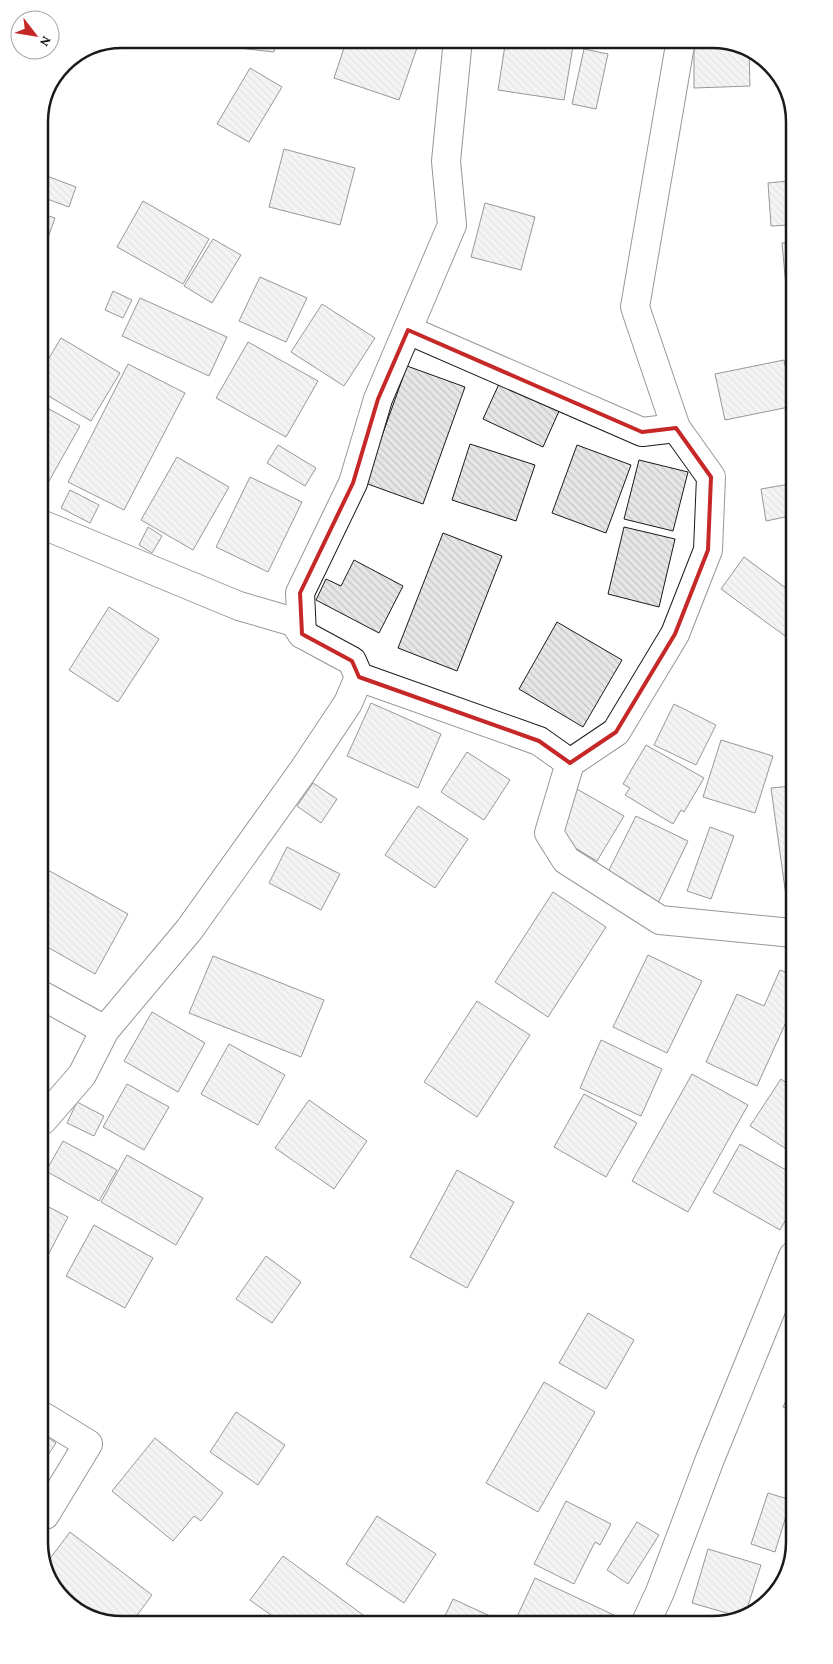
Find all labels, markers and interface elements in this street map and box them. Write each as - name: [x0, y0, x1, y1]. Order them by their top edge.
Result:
- north arrow: [10, 10, 60, 60]
- text: N: [37, 33, 55, 50]

